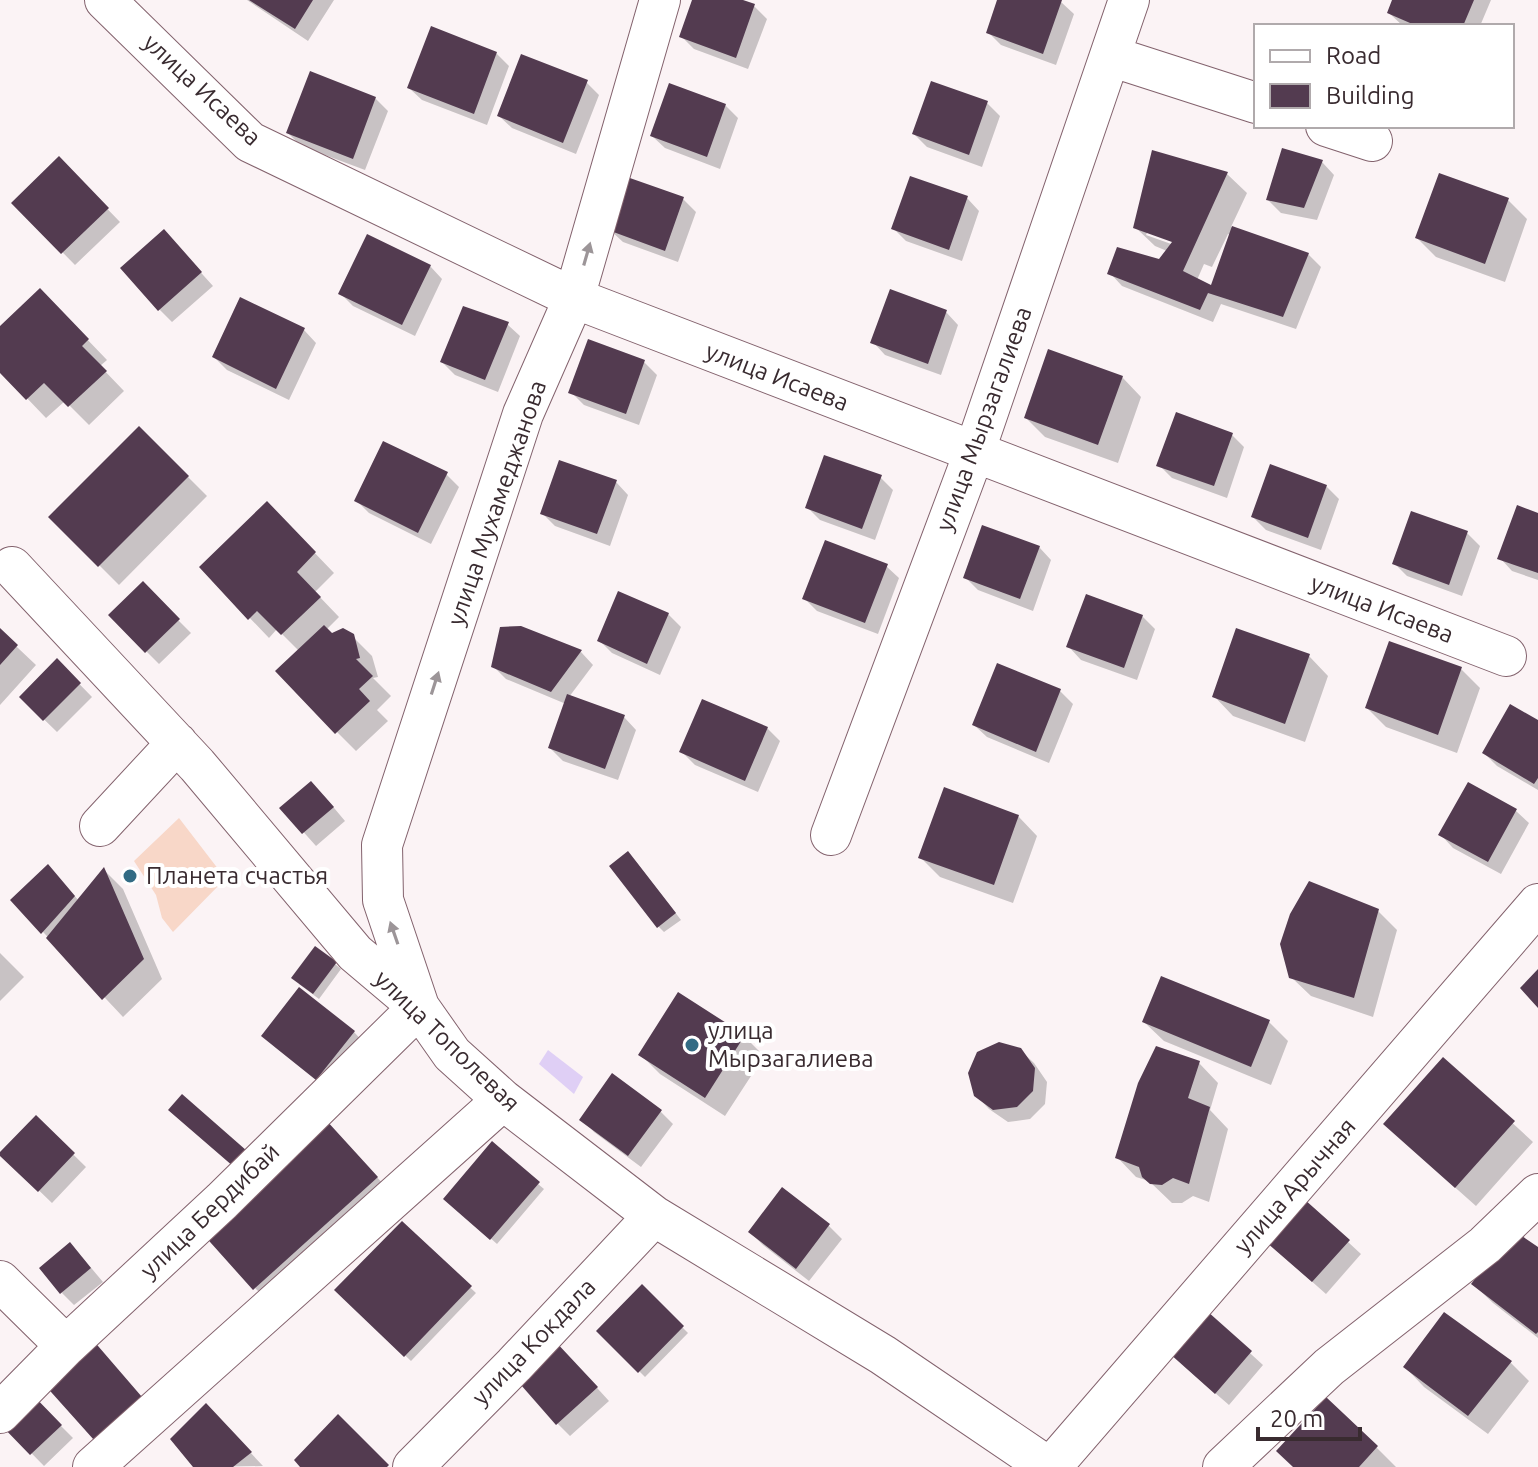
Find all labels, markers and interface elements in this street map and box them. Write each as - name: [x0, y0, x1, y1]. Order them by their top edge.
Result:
- legend: [1254, 24, 1514, 128]
- street label: улица Исаева: [138, 28, 267, 151]
- text: Road: [1326, 42, 1381, 69]
- text: Building: [1326, 82, 1414, 109]
- one-way arrow: [581, 242, 594, 266]
- street label: улица Мырзагалиева: [930, 303, 1037, 535]
- street label: улица Исаева: [702, 337, 852, 416]
- street label: улица Мухамеджанова: [442, 377, 551, 629]
- street label: улица Исаева: [1307, 569, 1457, 648]
- one-way arrow: [430, 671, 442, 695]
- place label: Планета счастья: [146, 862, 328, 889]
- marker: Планета счастья: [121, 867, 139, 885]
- one-way arrow: [388, 921, 400, 945]
- street label: улица Тополевая: [369, 965, 525, 1117]
- place label: улица Мырзагалиева: [708, 1017, 874, 1072]
- marker: улица Мырзагалиева: [683, 1036, 701, 1054]
- street label: улица Арычная: [1228, 1112, 1361, 1259]
- street label: улица Бердибай: [135, 1138, 285, 1284]
- street label: улица Кокдала: [467, 1273, 601, 1410]
- scale bar: [1258, 1391, 1360, 1441]
- text: 20 m: [1270, 1405, 1323, 1432]

